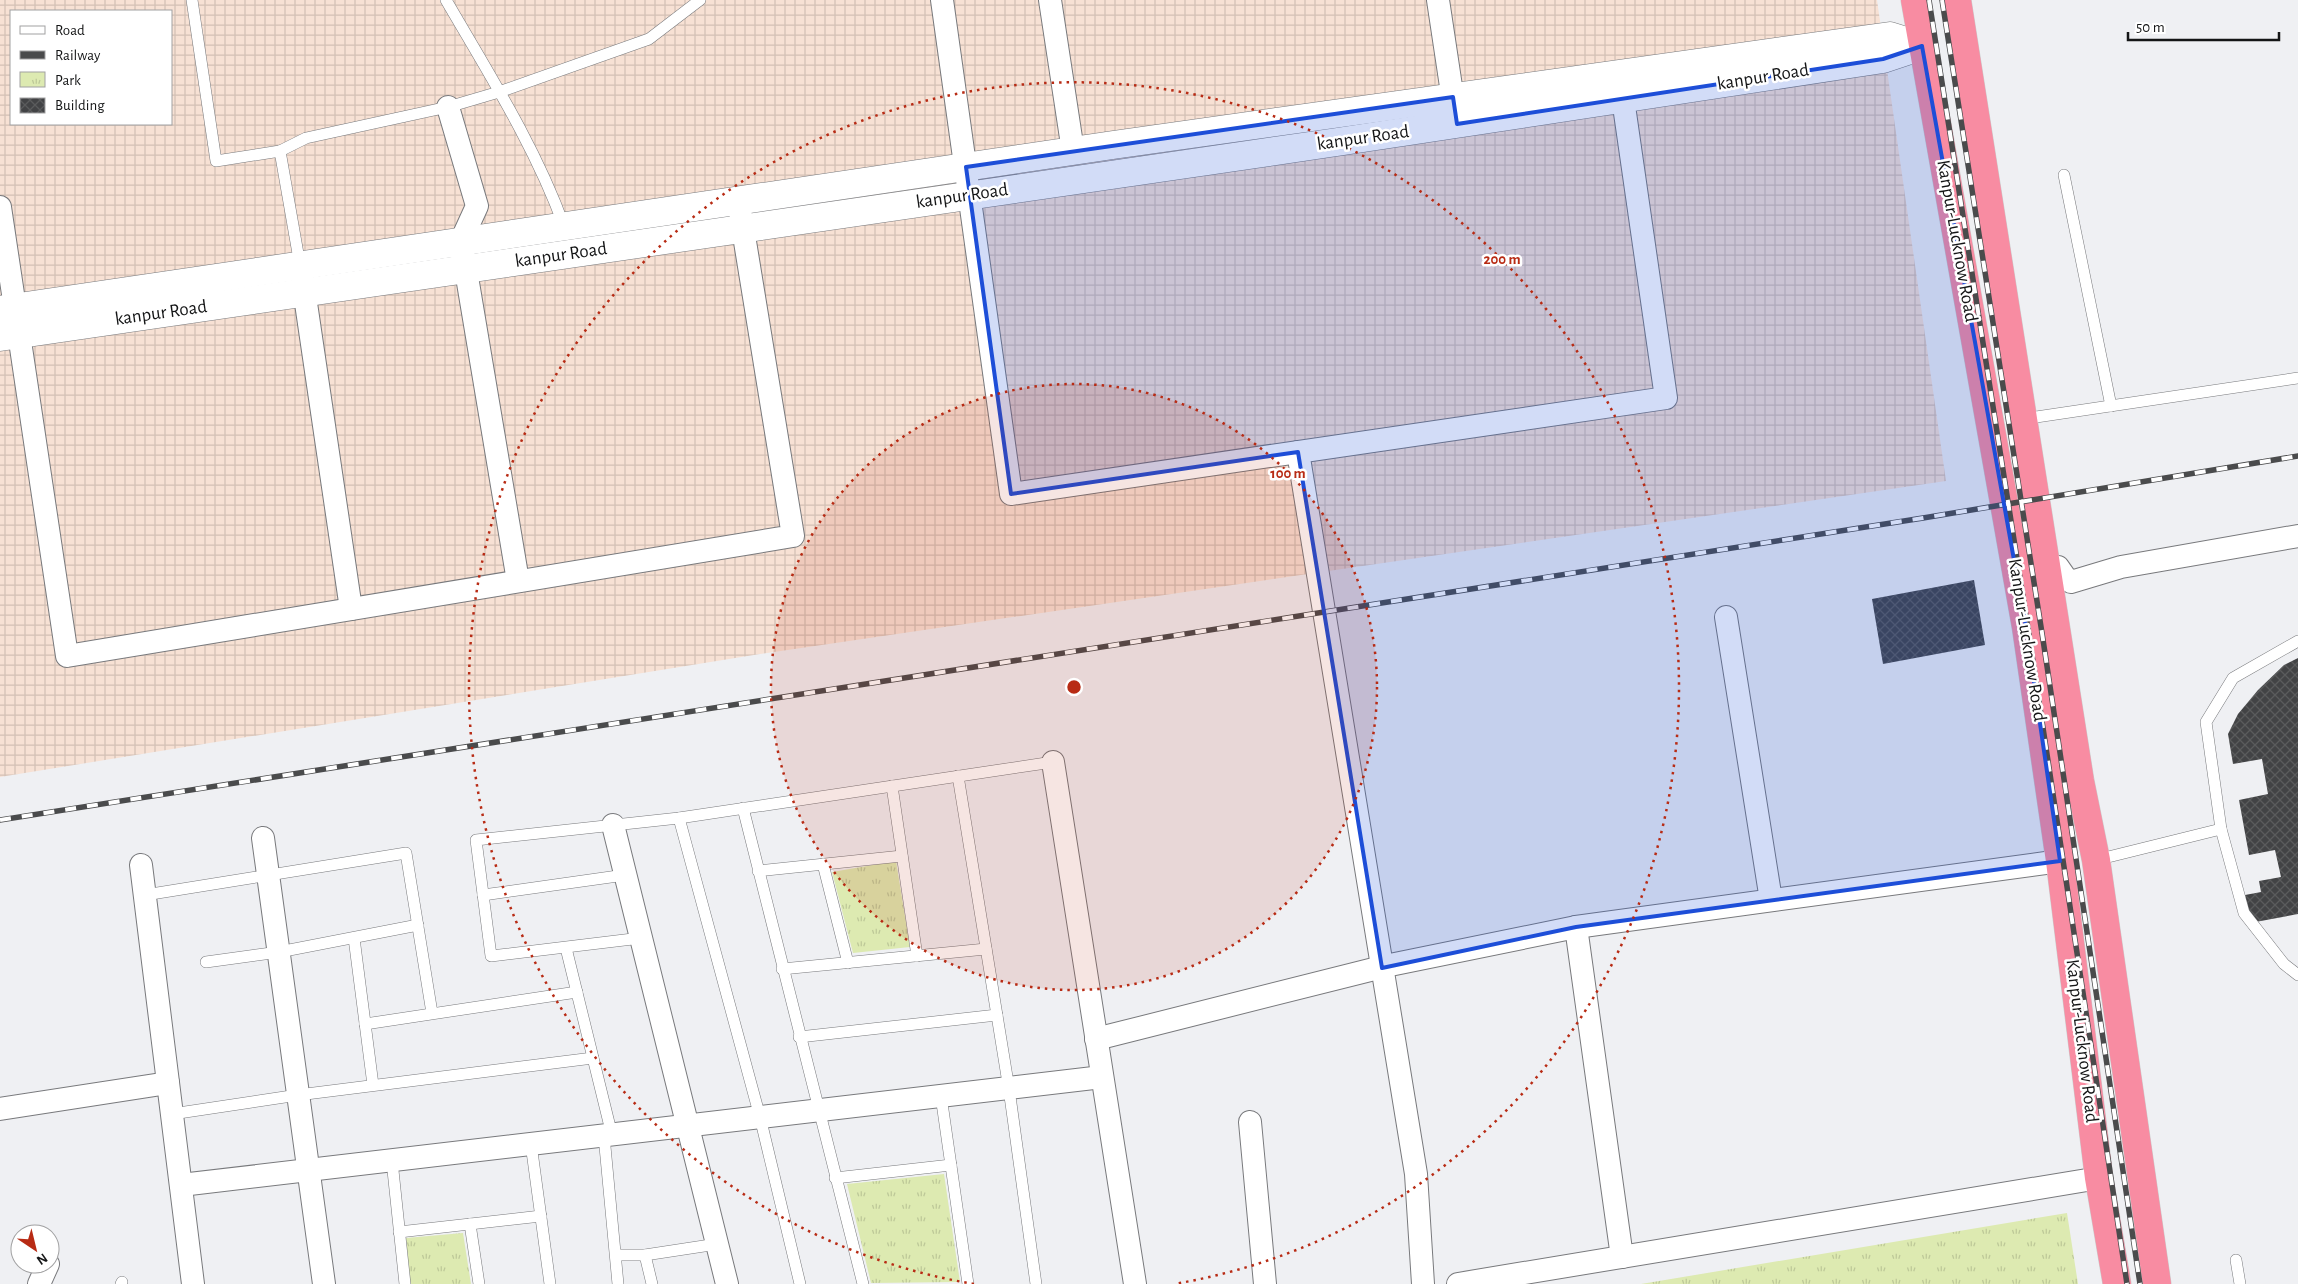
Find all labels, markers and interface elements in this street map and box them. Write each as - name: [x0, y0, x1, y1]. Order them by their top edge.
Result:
- legend: [10, 10, 172, 125]
- scale bar: [2128, 10, 2279, 42]
- text: 50 m: [2136, 20, 2165, 35]
- text: Road: [55, 23, 85, 38]
- text: Railway: [55, 48, 101, 63]
- street label: kanpur Road: [1716, 60, 1811, 94]
- text: Park: [55, 73, 81, 88]
- text: Building: [55, 98, 105, 113]
- street label: kanpur Road: [1316, 122, 1410, 154]
- street label: Kanpur-Lucknow Road: [1933, 158, 1981, 324]
- street label: kanpur Road: [915, 180, 1009, 212]
- street label: kanpur Road: [514, 239, 608, 271]
- text: 200 m: [1483, 252, 1521, 267]
- street label: kanpur Road: [114, 297, 208, 329]
- text: 100 m: [1270, 466, 1306, 481]
- street label: Kanpur-Lucknow Road: [2005, 557, 2049, 723]
- centre of rings: [1065, 678, 1083, 696]
- street label: Kanpur-Lucknow Road: [2063, 958, 2101, 1124]
- north arrow: [10, 1224, 60, 1274]
- text: N: [34, 1250, 50, 1267]

